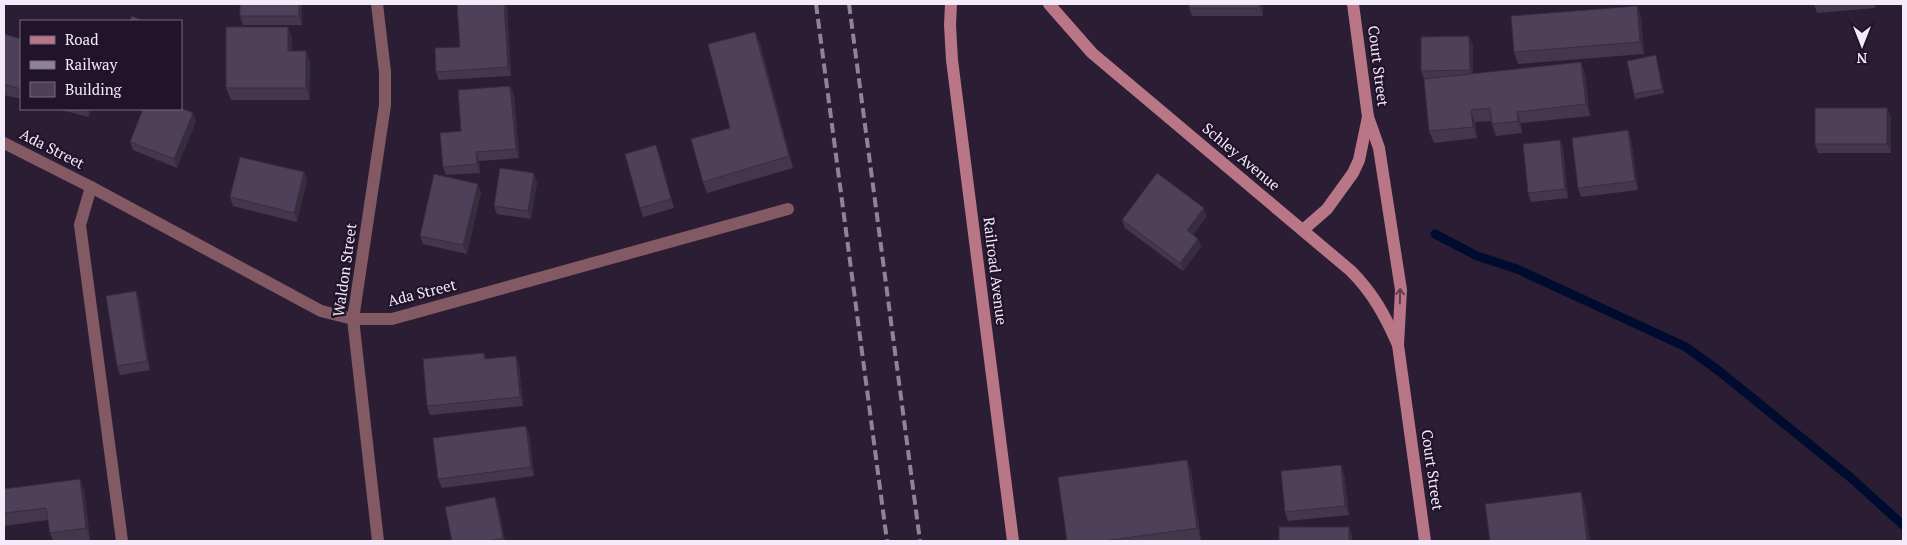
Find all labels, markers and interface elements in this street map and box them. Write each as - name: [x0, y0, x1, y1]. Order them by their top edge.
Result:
- legend: [20, 20, 182, 110]
- north arrow: [1837, 20, 1887, 70]
- street label: Court Street: [1364, 24, 1394, 108]
- text: Road: [65, 29, 98, 49]
- text: N: [1856, 49, 1867, 68]
- text: Railway: [65, 54, 118, 74]
- text: Building: [65, 79, 123, 99]
- street label: Schley Avenue: [1199, 118, 1285, 195]
- street label: Ada Street: [17, 123, 88, 173]
- street label: Railroad Avenue: [979, 216, 1013, 326]
- street label: Waldon Street: [328, 221, 361, 318]
- street label: Ada Street: [385, 274, 458, 310]
- one-way arrow: [1395, 288, 1405, 304]
- street label: Court Street: [1417, 428, 1449, 512]

